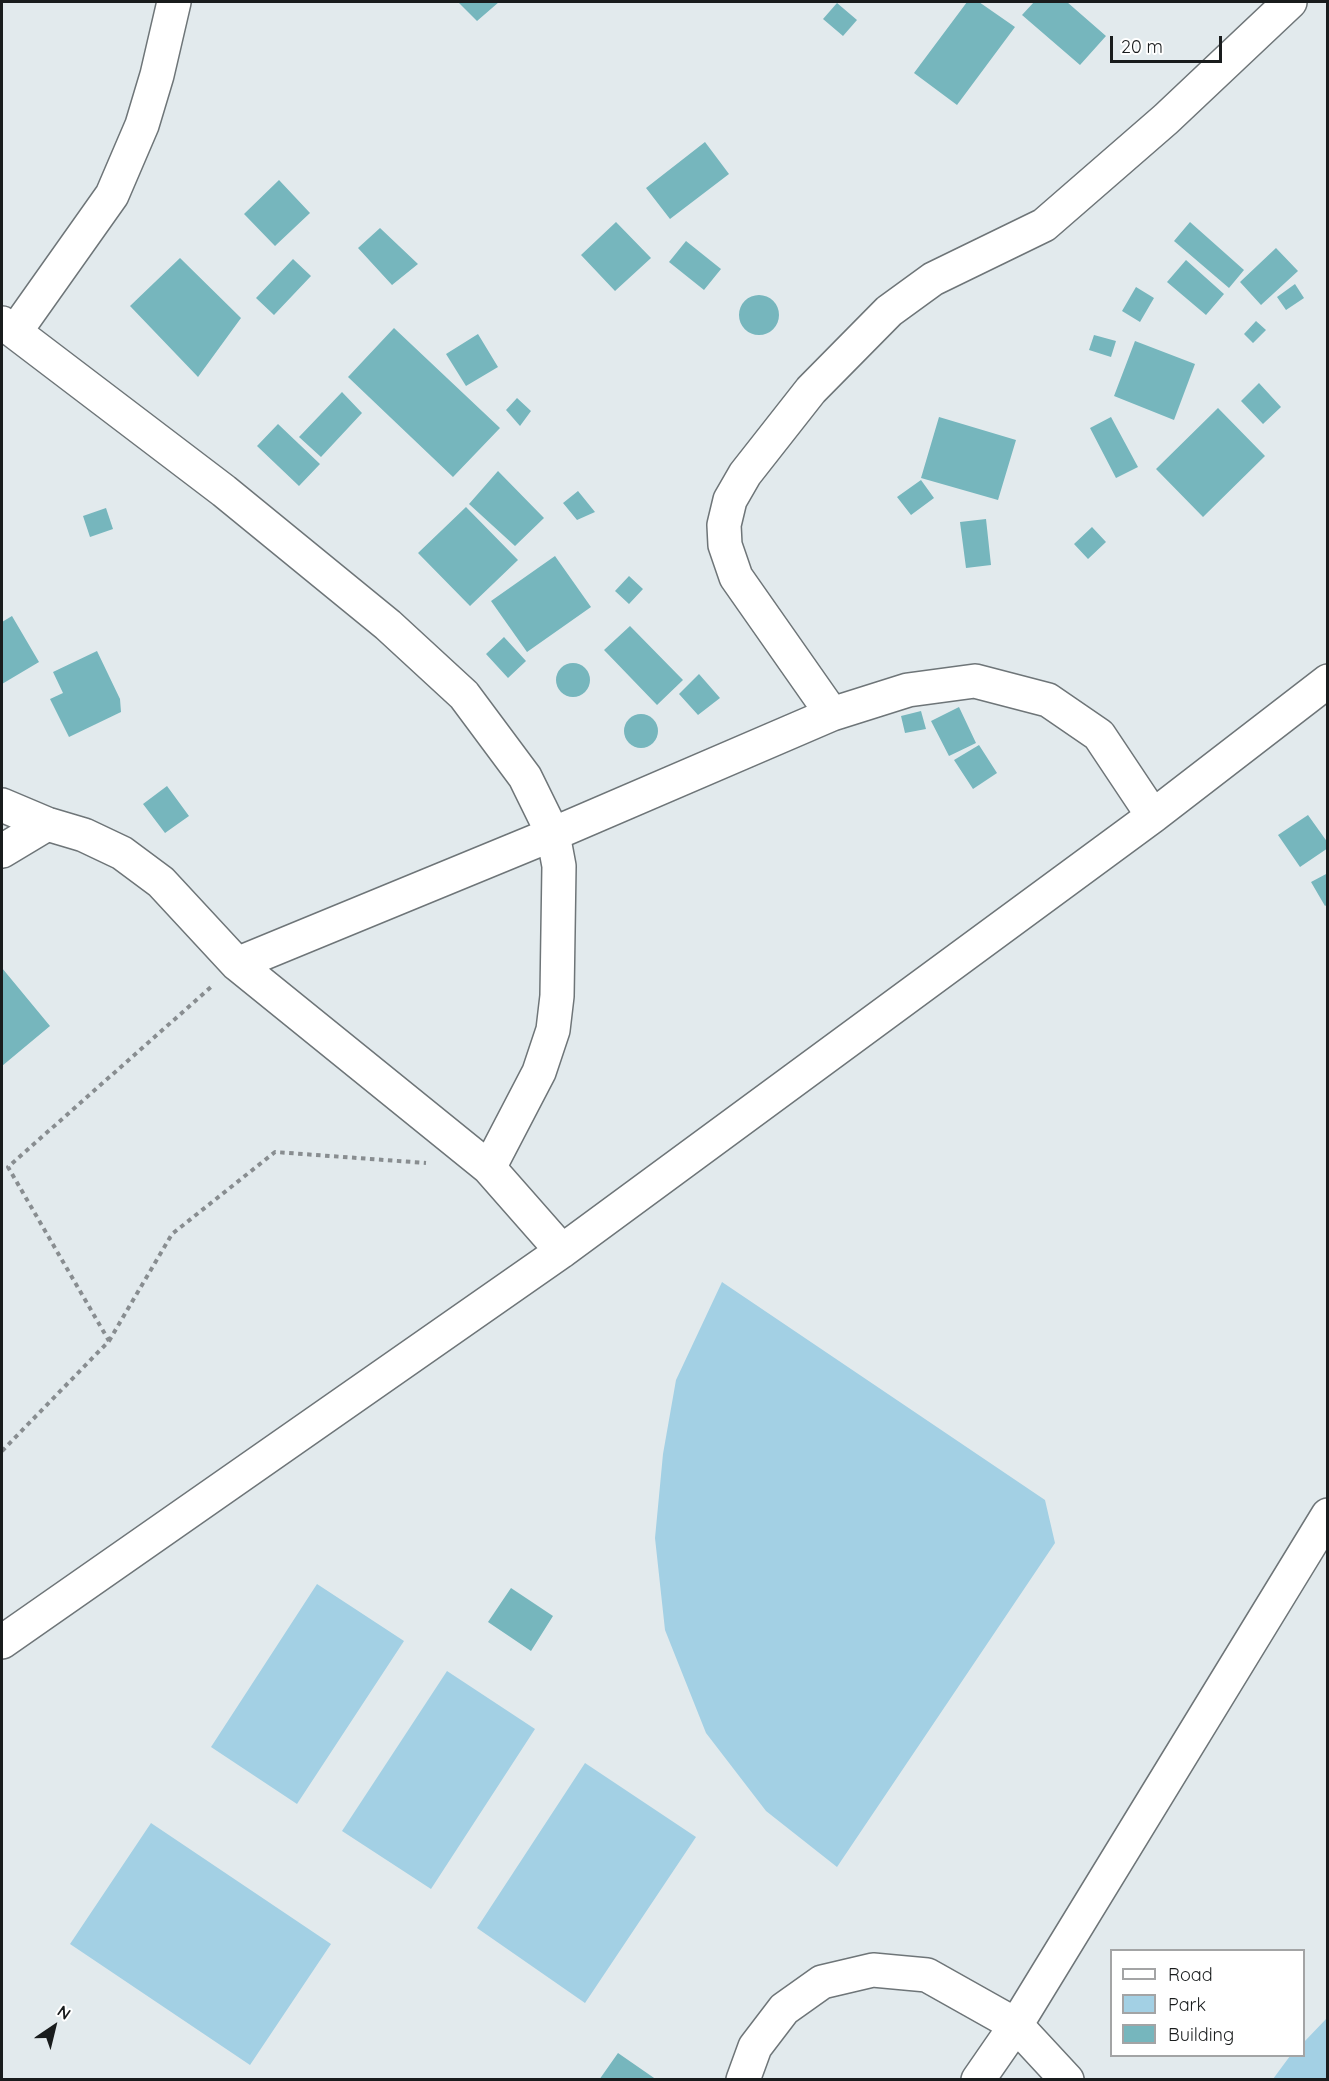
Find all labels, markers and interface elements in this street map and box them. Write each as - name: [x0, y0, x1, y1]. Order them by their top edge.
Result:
- scale bar: [1113, 24, 1226, 62]
- text: 20 m: [1121, 35, 1163, 58]
- legend: [1110, 1949, 1305, 2057]
- text: Road: [1168, 1963, 1213, 1986]
- text: Park: [1168, 1993, 1206, 2016]
- north arrow: [24, 1997, 84, 2057]
- text: N: [54, 2001, 75, 2024]
- text: Building: [1168, 2023, 1234, 2046]

